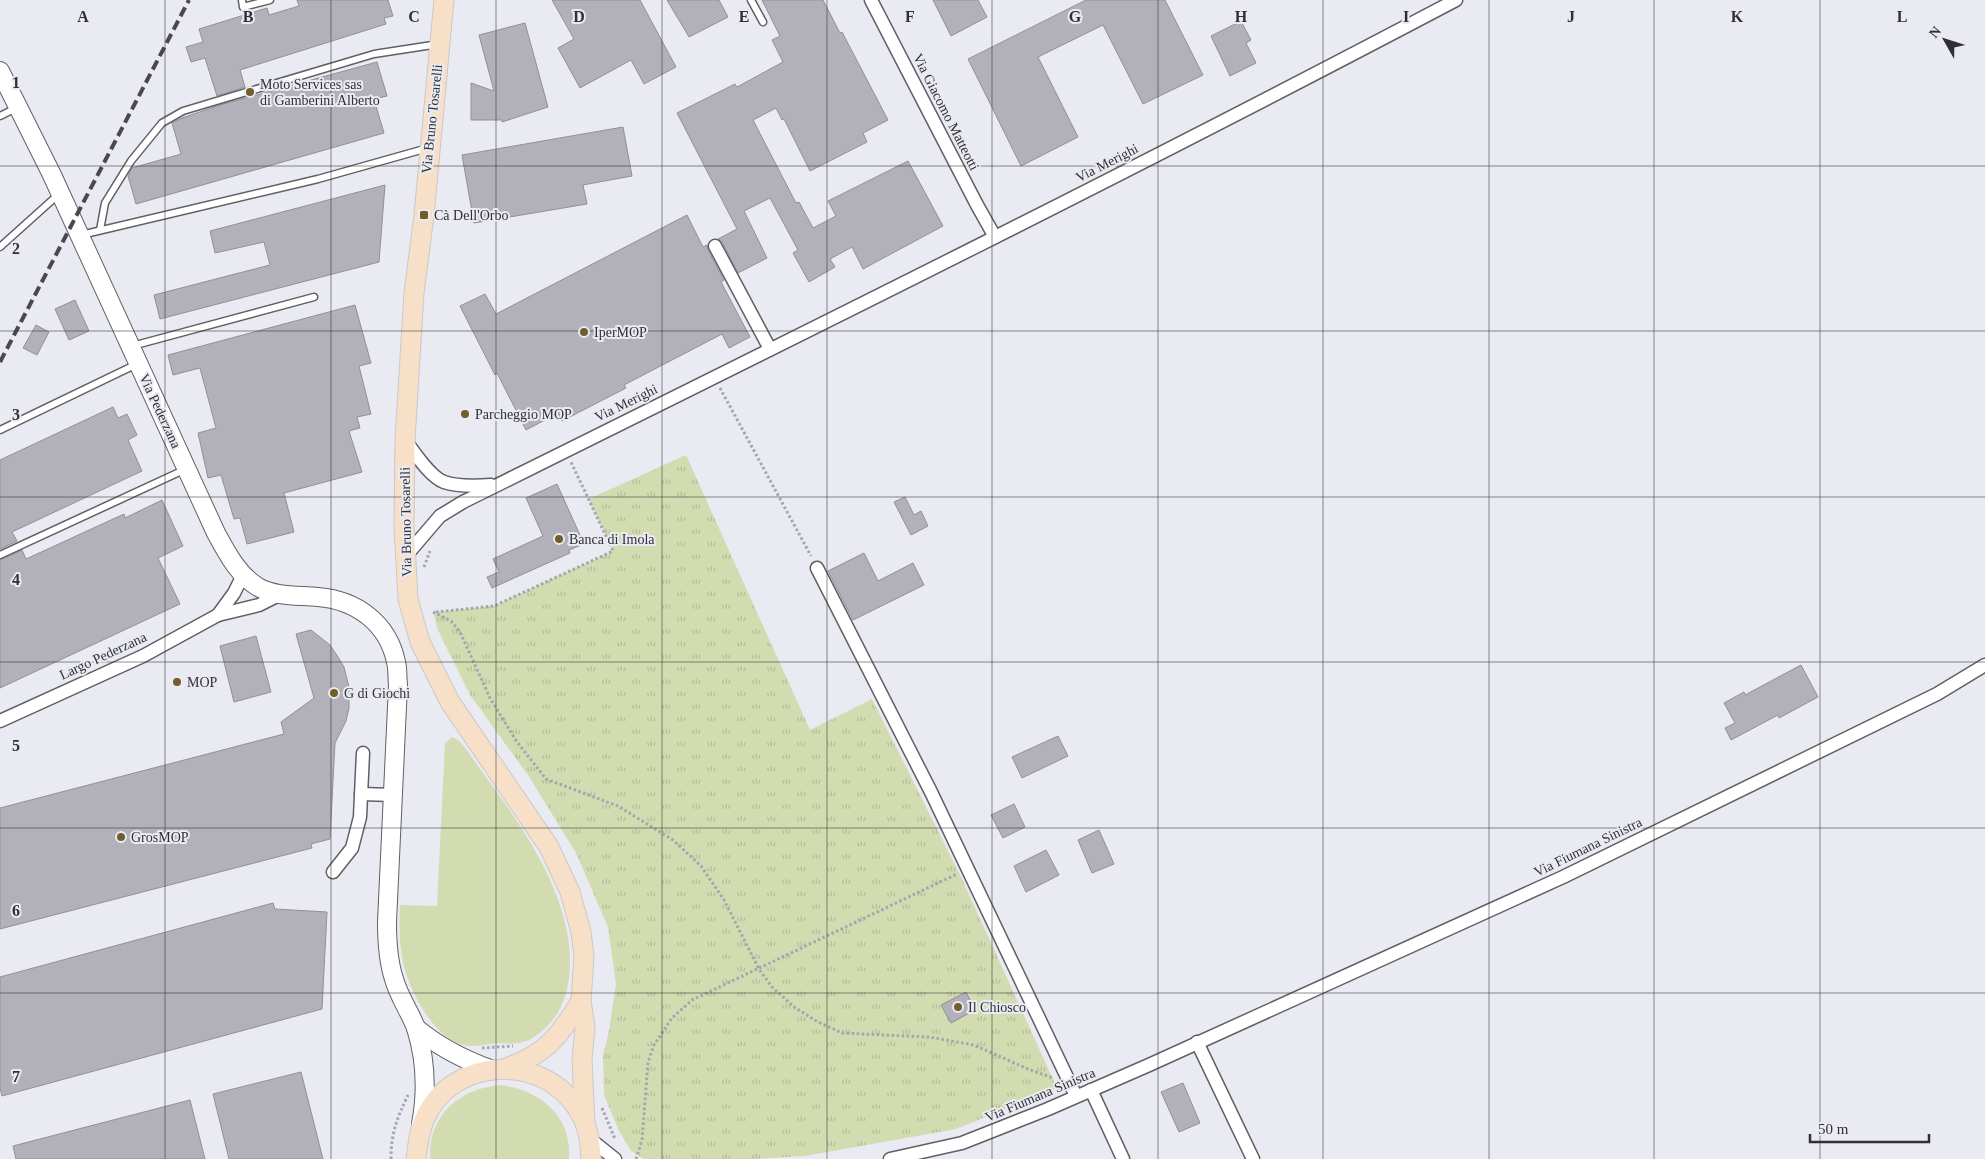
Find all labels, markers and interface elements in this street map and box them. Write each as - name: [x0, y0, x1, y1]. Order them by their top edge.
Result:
- text: A: [77, 8, 89, 25]
- text: B: [243, 8, 254, 25]
- text: C: [408, 8, 420, 25]
- text: D: [573, 8, 585, 25]
- text: E: [739, 8, 749, 25]
- text: F: [905, 8, 915, 25]
- text: G: [1069, 8, 1082, 25]
- text: H: [1235, 8, 1248, 25]
- text: I: [1403, 8, 1409, 25]
- text: J: [1567, 8, 1575, 25]
- text: K: [1731, 8, 1744, 25]
- text: L: [1897, 8, 1907, 25]
- north arrow: [1920, 15, 1970, 65]
- text: N: [1926, 23, 1944, 41]
- street label: Via Giacomo Matteotti: [910, 51, 982, 173]
- street label: Via Bruno Tosarelli: [419, 63, 445, 174]
- text: 1: [12, 74, 20, 91]
- place label: Moto Services sas di Gamberini Alberto: [260, 77, 380, 108]
- marker: Moto Services sas di Gamberini Alberto: [244, 86, 256, 98]
- street label: Via Merighi: [1073, 141, 1141, 185]
- place label: Cà Dell'Orbo: [434, 208, 508, 223]
- marker: Cà Dell'Orbo: [418, 209, 430, 221]
- text: 2: [12, 240, 20, 257]
- place label: IperMOP: [594, 325, 647, 340]
- marker: IperMOP: [578, 326, 590, 338]
- street label: Via Pederzana: [136, 371, 184, 451]
- street label: Via Merighi: [592, 381, 660, 425]
- text: 3: [12, 406, 20, 423]
- place label: Parcheggio MOP: [475, 407, 572, 422]
- marker: Parcheggio MOP: [459, 408, 471, 420]
- street label: Via Bruno Tosarelli: [398, 467, 414, 577]
- place label: Banca di Imola: [569, 532, 655, 547]
- marker: Banca di Imola: [553, 533, 565, 545]
- text: 4: [12, 571, 20, 588]
- street label: Largo Pederzana: [57, 629, 150, 683]
- place label: MOP: [187, 675, 218, 690]
- marker: MOP: [171, 676, 183, 688]
- place label: G di Giochi: [344, 686, 410, 701]
- marker: G di Giochi: [328, 687, 340, 699]
- text: 5: [12, 737, 20, 754]
- street label: Via Fiumana Sinistra: [1532, 814, 1645, 880]
- place label: GrosMOP: [131, 830, 189, 845]
- marker: GrosMOP: [115, 831, 127, 843]
- text: 6: [12, 902, 20, 919]
- place label: Il Chiosco: [968, 1000, 1026, 1015]
- marker: Il Chiosco: [952, 1001, 964, 1013]
- street label: Via Fiumana Sinistra: [983, 1065, 1098, 1125]
- text: 7: [12, 1068, 20, 1085]
- scale bar: [1810, 1112, 1929, 1144]
- text: 50 m: [1818, 1121, 1849, 1137]

